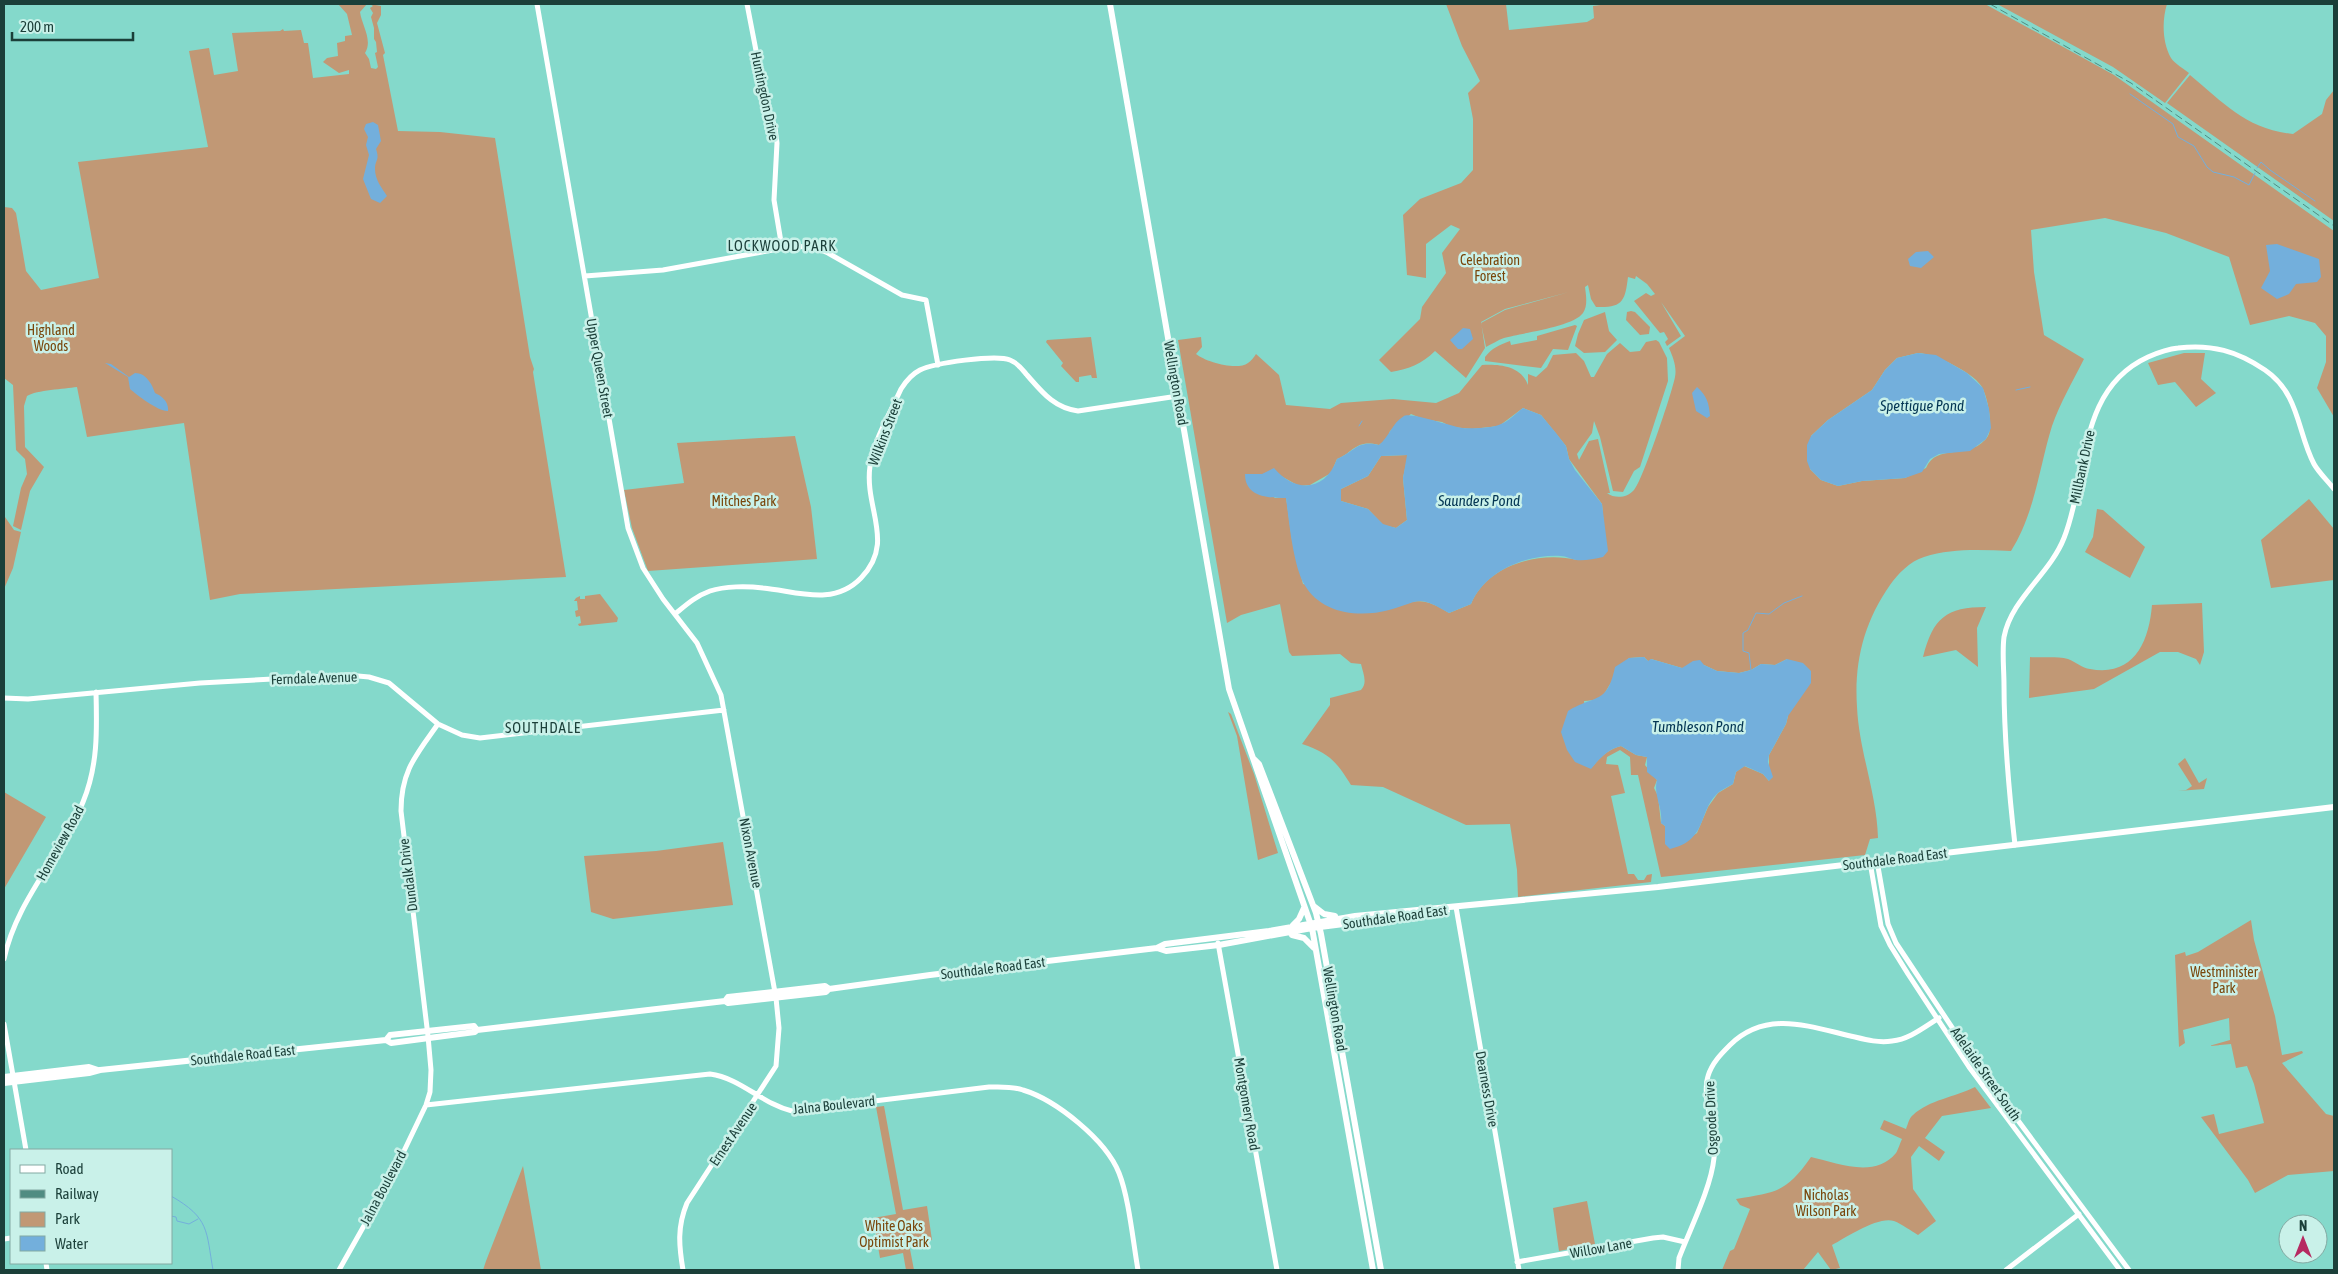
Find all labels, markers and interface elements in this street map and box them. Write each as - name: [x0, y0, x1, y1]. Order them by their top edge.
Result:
- scale bar: [12, 10, 134, 42]
- text: 200 m: [20, 18, 54, 35]
- street label: Huntingdon Drive: [748, 50, 782, 142]
- district label: LOCKWOOD PARK: [727, 237, 837, 254]
- park label: Celebration Forest: [1460, 252, 1520, 284]
- street label: Upper Queen Street: [583, 317, 617, 419]
- park label: Highland Woods: [27, 322, 75, 354]
- street label: Wellington Road: [1161, 340, 1191, 426]
- street label: Wilkins Street: [865, 396, 905, 468]
- water label: Spettigue Pond: [1879, 397, 1964, 414]
- street label: Millbank Drive: [2066, 429, 2098, 505]
- water label: Saunders Pond: [1437, 492, 1520, 509]
- park label: Mitches Park: [711, 493, 777, 509]
- street label: Ferndale Avenue: [271, 668, 357, 688]
- water label: Tumbleson Pond: [1652, 718, 1744, 735]
- district label: SOUTHDALE: [505, 719, 581, 736]
- street label: Homeview Road: [33, 803, 87, 883]
- street label: Nixon Avenue: [736, 817, 766, 889]
- street label: Dundalk Drive: [396, 838, 420, 912]
- street label: Southdale Road East: [1842, 845, 1948, 873]
- street label: Southdale Road East: [1342, 902, 1448, 932]
- street label: Southdale Road East: [940, 954, 1046, 982]
- park label: Westminister Park: [2190, 964, 2259, 996]
- street label: Wellington Road: [1320, 966, 1350, 1052]
- street label: Adelaide Street South: [1948, 1024, 2024, 1124]
- street label: Southdale Road East: [190, 1042, 296, 1068]
- street label: Dearness Drive: [1472, 1050, 1502, 1128]
- street label: Montgomery Road: [1231, 1056, 1263, 1152]
- street label: Osgoode Drive: [1701, 1081, 1721, 1155]
- street label: Jalna Boulevard: [792, 1093, 876, 1117]
- street label: Ernest Avenue: [706, 1099, 760, 1169]
- street label: Jalna Boulevard: [357, 1148, 409, 1228]
- legend: [10, 1149, 172, 1264]
- text: Road: [55, 1160, 84, 1177]
- text: Railway: [55, 1185, 99, 1202]
- park label: Nicholas Wilson Park: [1796, 1187, 1856, 1219]
- text: Park: [55, 1210, 80, 1227]
- north arrow: [2278, 1214, 2328, 1264]
- park label: White Oaks Optimist Park: [859, 1218, 929, 1250]
- text: N: [2299, 1218, 2307, 1234]
- text: Water: [55, 1235, 88, 1252]
- street label: Willow Lane: [1569, 1235, 1633, 1261]

